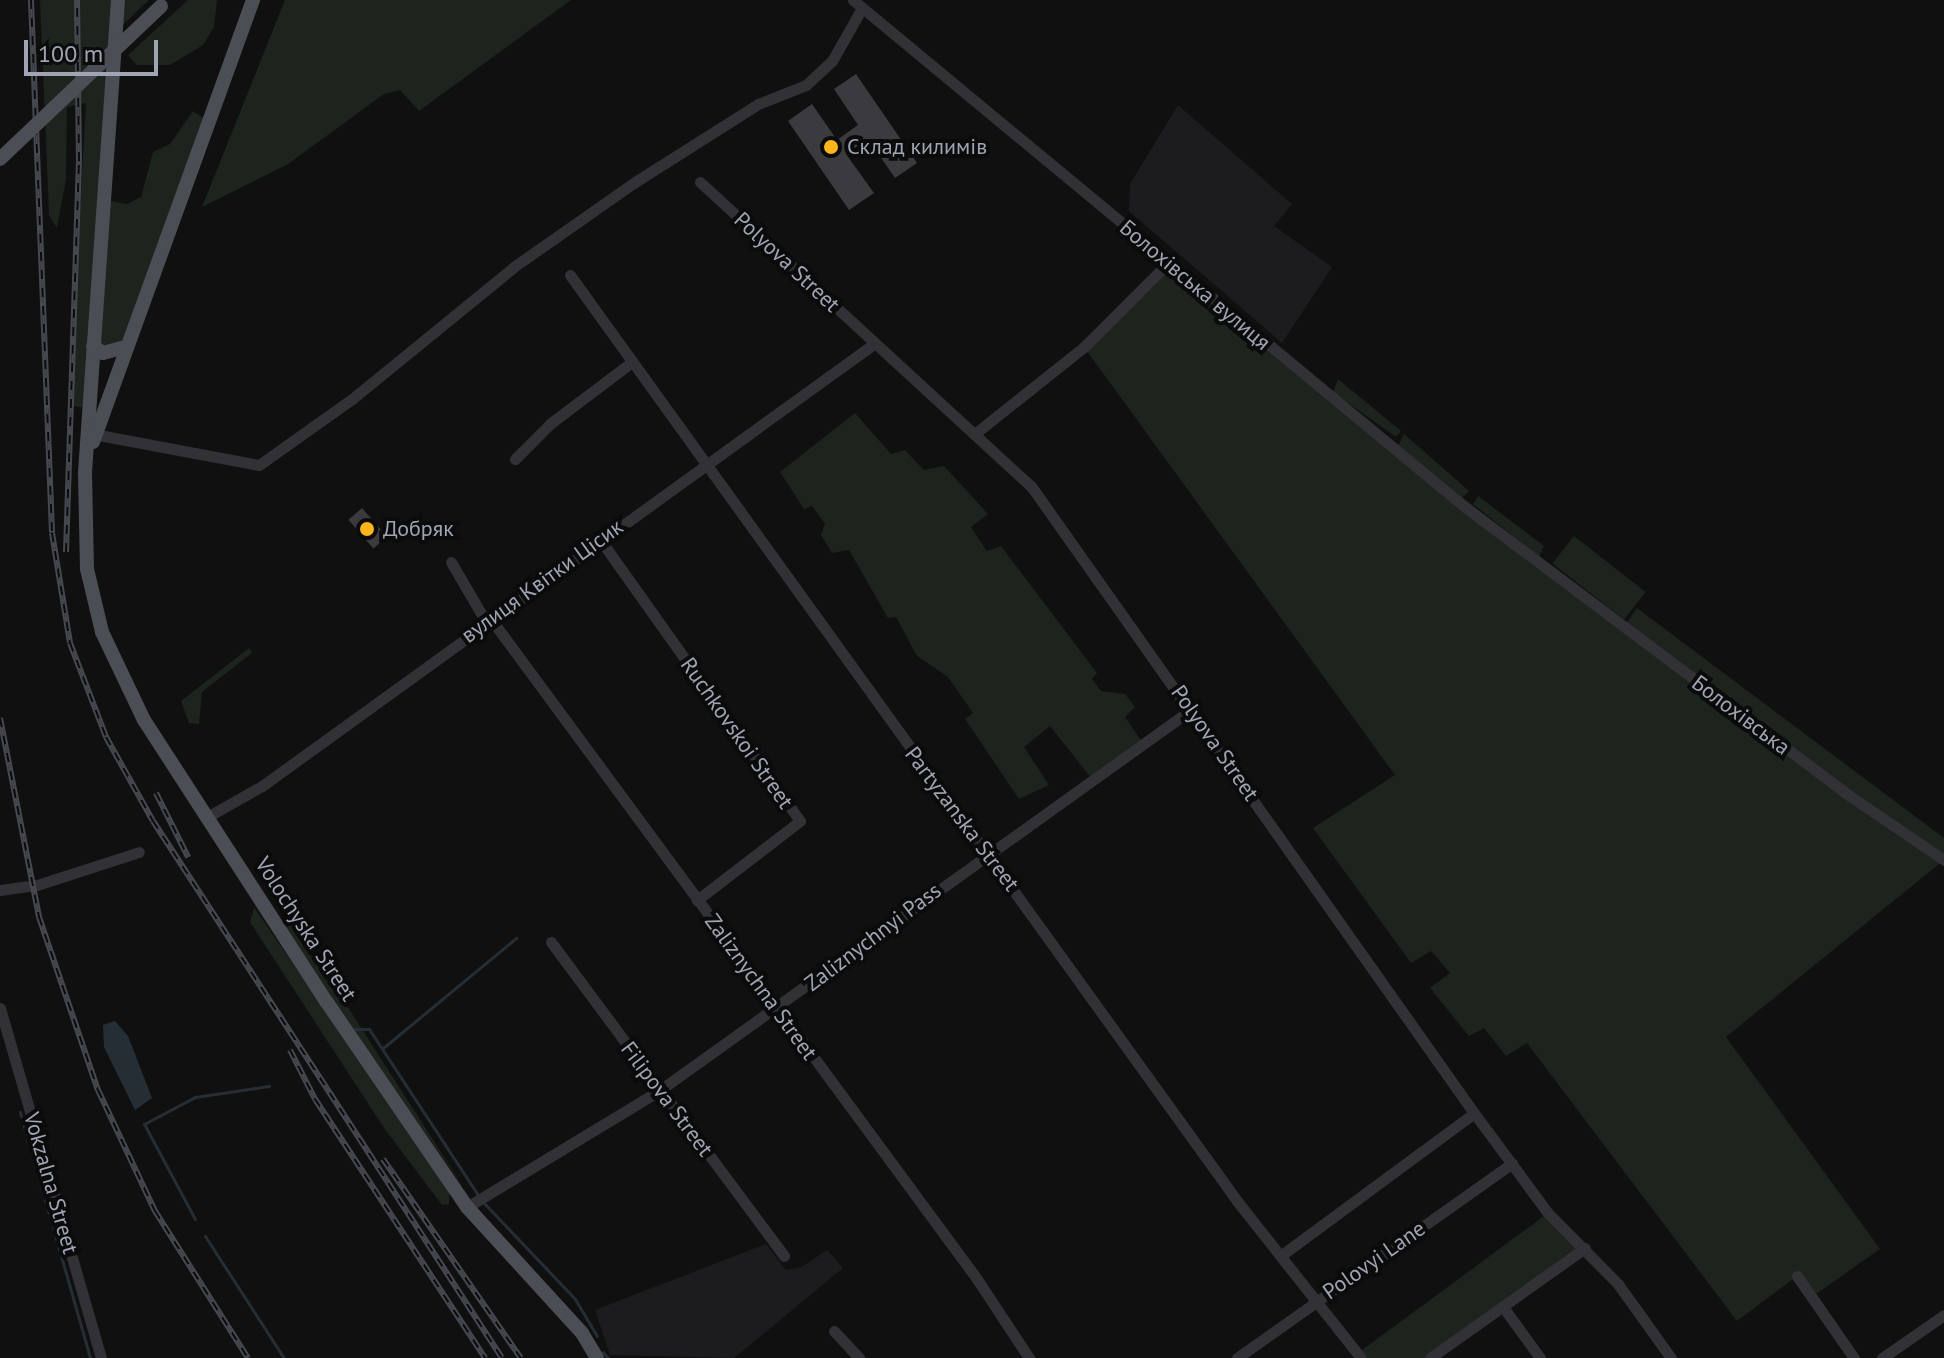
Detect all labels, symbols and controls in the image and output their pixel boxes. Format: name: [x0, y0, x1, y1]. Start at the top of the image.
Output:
scale bar: [28, 24, 162, 74]
text: 100 m: [38, 38, 103, 69]
place label: Склад килимів: [847, 134, 987, 160]
marker: Склад килимів: [822, 138, 840, 156]
street label: Polyova Street: [729, 206, 845, 318]
street label: Болохівська вулиця: [1114, 214, 1276, 356]
street label: вулиця Квітки Цісик: [456, 514, 628, 648]
place label: Добряк: [383, 516, 454, 542]
marker: Добряк: [358, 520, 376, 538]
street label: Ruchkovskoi Street: [675, 652, 799, 814]
street label: Болохівська: [1687, 670, 1795, 760]
street label: Polyova Street: [1166, 680, 1264, 806]
street label: Partyzanska Street: [899, 742, 1025, 896]
street label: Volochyska Street: [250, 852, 362, 1006]
street label: Zaliznychnyi Pass: [800, 877, 946, 997]
street label: Zaliznychna Street: [699, 909, 823, 1065]
street label: Filipova Street: [615, 1037, 719, 1161]
street label: Vokzalna Street: [18, 1109, 84, 1257]
street label: Polovyi Lane: [1318, 1215, 1430, 1305]

